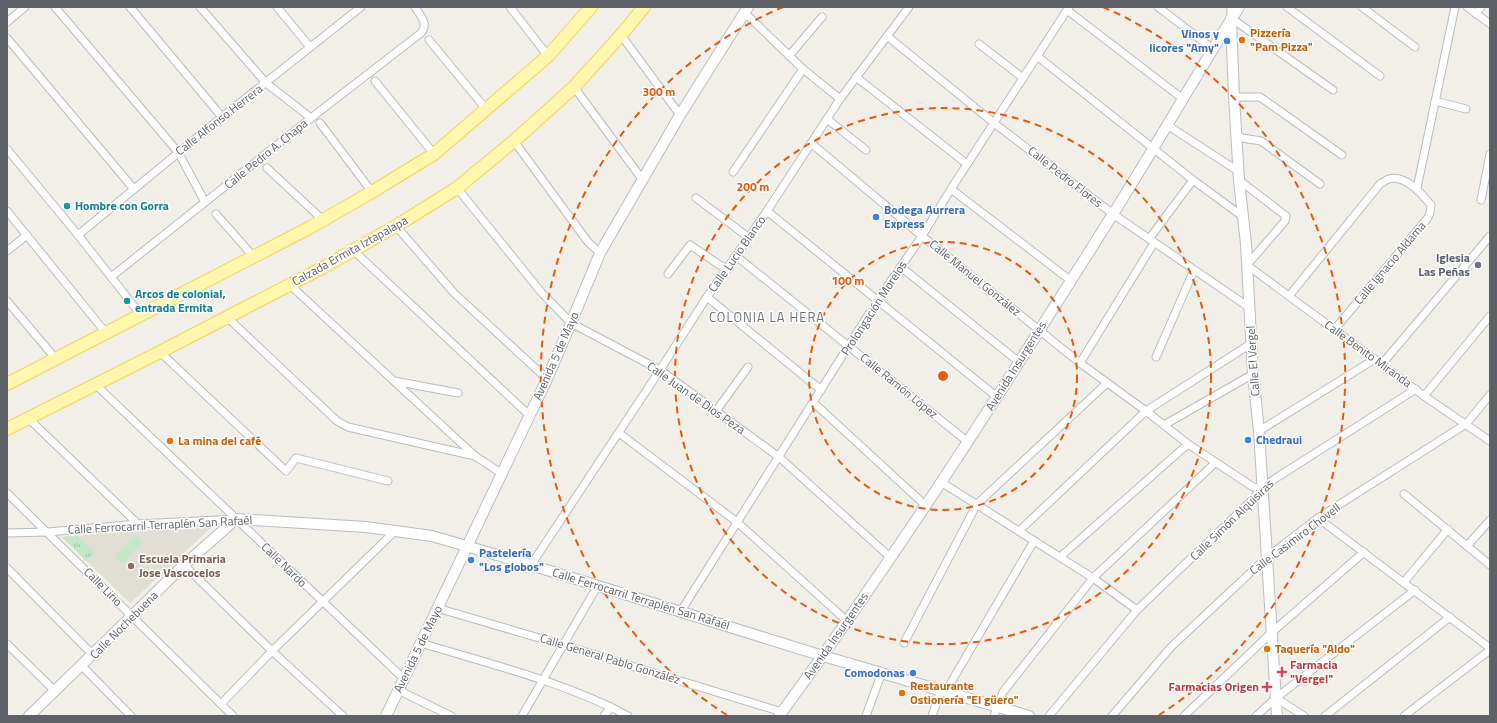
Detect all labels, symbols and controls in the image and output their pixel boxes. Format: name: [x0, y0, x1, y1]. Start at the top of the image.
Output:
place label: Pizzería "Pam Pizza": [1250, 23, 1313, 56]
place label: Vinos y licores "Amy": [1149, 24, 1219, 57]
marker: Pizzería "Pam Pizza": [1237, 35, 1247, 45]
marker: Vinos y licores "Amy": [1222, 36, 1232, 46]
street label: Calle Alfonso Herrera: [171, 79, 266, 160]
text: 300 m: [643, 82, 675, 101]
street label: Calle Pedro A. Chapa: [220, 114, 312, 193]
street label: Calle Pedro Flores: [1024, 141, 1107, 212]
text: 200 m: [737, 177, 769, 196]
place label: Hombre con Gorra: [75, 196, 169, 215]
place label: Bodega Aurrera Express: [884, 200, 965, 233]
marker: Hombre con Gorra: [62, 201, 72, 211]
street label: Calzada Ermita Iztapalapa: [288, 211, 411, 290]
street label: Calle Lucio Blanco: [703, 211, 770, 296]
marker: Bodega Aurrera Express: [871, 212, 881, 222]
street label: Calle Ignacio Aldama: [1349, 217, 1430, 308]
street label: Calle Manuel González: [925, 235, 1025, 321]
place label: Iglesia Las Peñas: [1418, 248, 1470, 281]
street label: Prolongación Morelos: [836, 256, 912, 359]
marker: Iglesia Las Peñas: [1473, 260, 1483, 270]
text: 100 m: [832, 271, 864, 290]
place label: Arcos de colonial, entrada Ermita: [135, 284, 226, 317]
marker: Arcos de colonial, entrada Ermita: [122, 296, 132, 306]
district label: COLONIA LA HERA: [709, 307, 825, 327]
street label: Avenida 5 de Mayo: [528, 308, 584, 403]
street label: Calle Benito Miranda: [1321, 315, 1416, 392]
street label: Avenida Insurgentes: [980, 317, 1051, 414]
street label: Calle El Vergel: [1241, 325, 1264, 397]
street label: Calle Ramón López: [856, 348, 942, 423]
street label: Calle Juan de Dios Peza: [643, 356, 749, 439]
centre of rings: [936, 369, 950, 383]
place label: Chedraui: [1256, 430, 1302, 449]
place label: La mina del café: [178, 431, 261, 450]
marker: Chedraui: [1243, 435, 1253, 445]
marker: La mina del café: [165, 436, 175, 446]
street label: Calle Simón Alquisiras: [1185, 474, 1278, 565]
street label: Calle Casimiro Chovell: [1245, 498, 1344, 579]
street label: Calle Ferrocarril Terraplén San Rafaél: [67, 510, 253, 539]
street label: Calle Nardo: [257, 538, 312, 591]
place label: Pastelería "Los globos": [479, 543, 544, 576]
place label: Escuela Primaria Jose Vascocelos: [139, 549, 226, 582]
marker: Pastelería "Los globos": [466, 555, 476, 565]
marker: Escuela Primaria Jose Vascocelos: [126, 561, 136, 571]
street label: Calle Ferrocarril Terraplén San Rafaél: [550, 562, 732, 635]
street label: Calle Lirio: [80, 563, 127, 610]
street label: Calle Nochebuena: [85, 586, 162, 663]
street label: Avenida Insurgentes: [798, 588, 873, 683]
street label: Avenida 5 de Mayo: [388, 602, 447, 696]
street label: Calle General Pablo González: [538, 628, 682, 689]
place label: Taquería "Aldo": [1275, 639, 1355, 658]
marker: Taquería "Aldo": [1262, 644, 1272, 654]
place label: Farmacia "Vergel": [1290, 655, 1338, 688]
place label: Comodonas: [844, 663, 905, 682]
marker: Farmacia "Vergel": [1277, 667, 1287, 677]
marker: Comodonas: [908, 668, 918, 678]
place label: Restaurante Ostionería "El güero": [910, 676, 1019, 709]
place label: Farmacias Origen: [1169, 677, 1259, 696]
marker: Farmacias Origen: [1262, 682, 1272, 692]
marker: Restaurante Ostionería "El güero": [897, 688, 907, 698]

